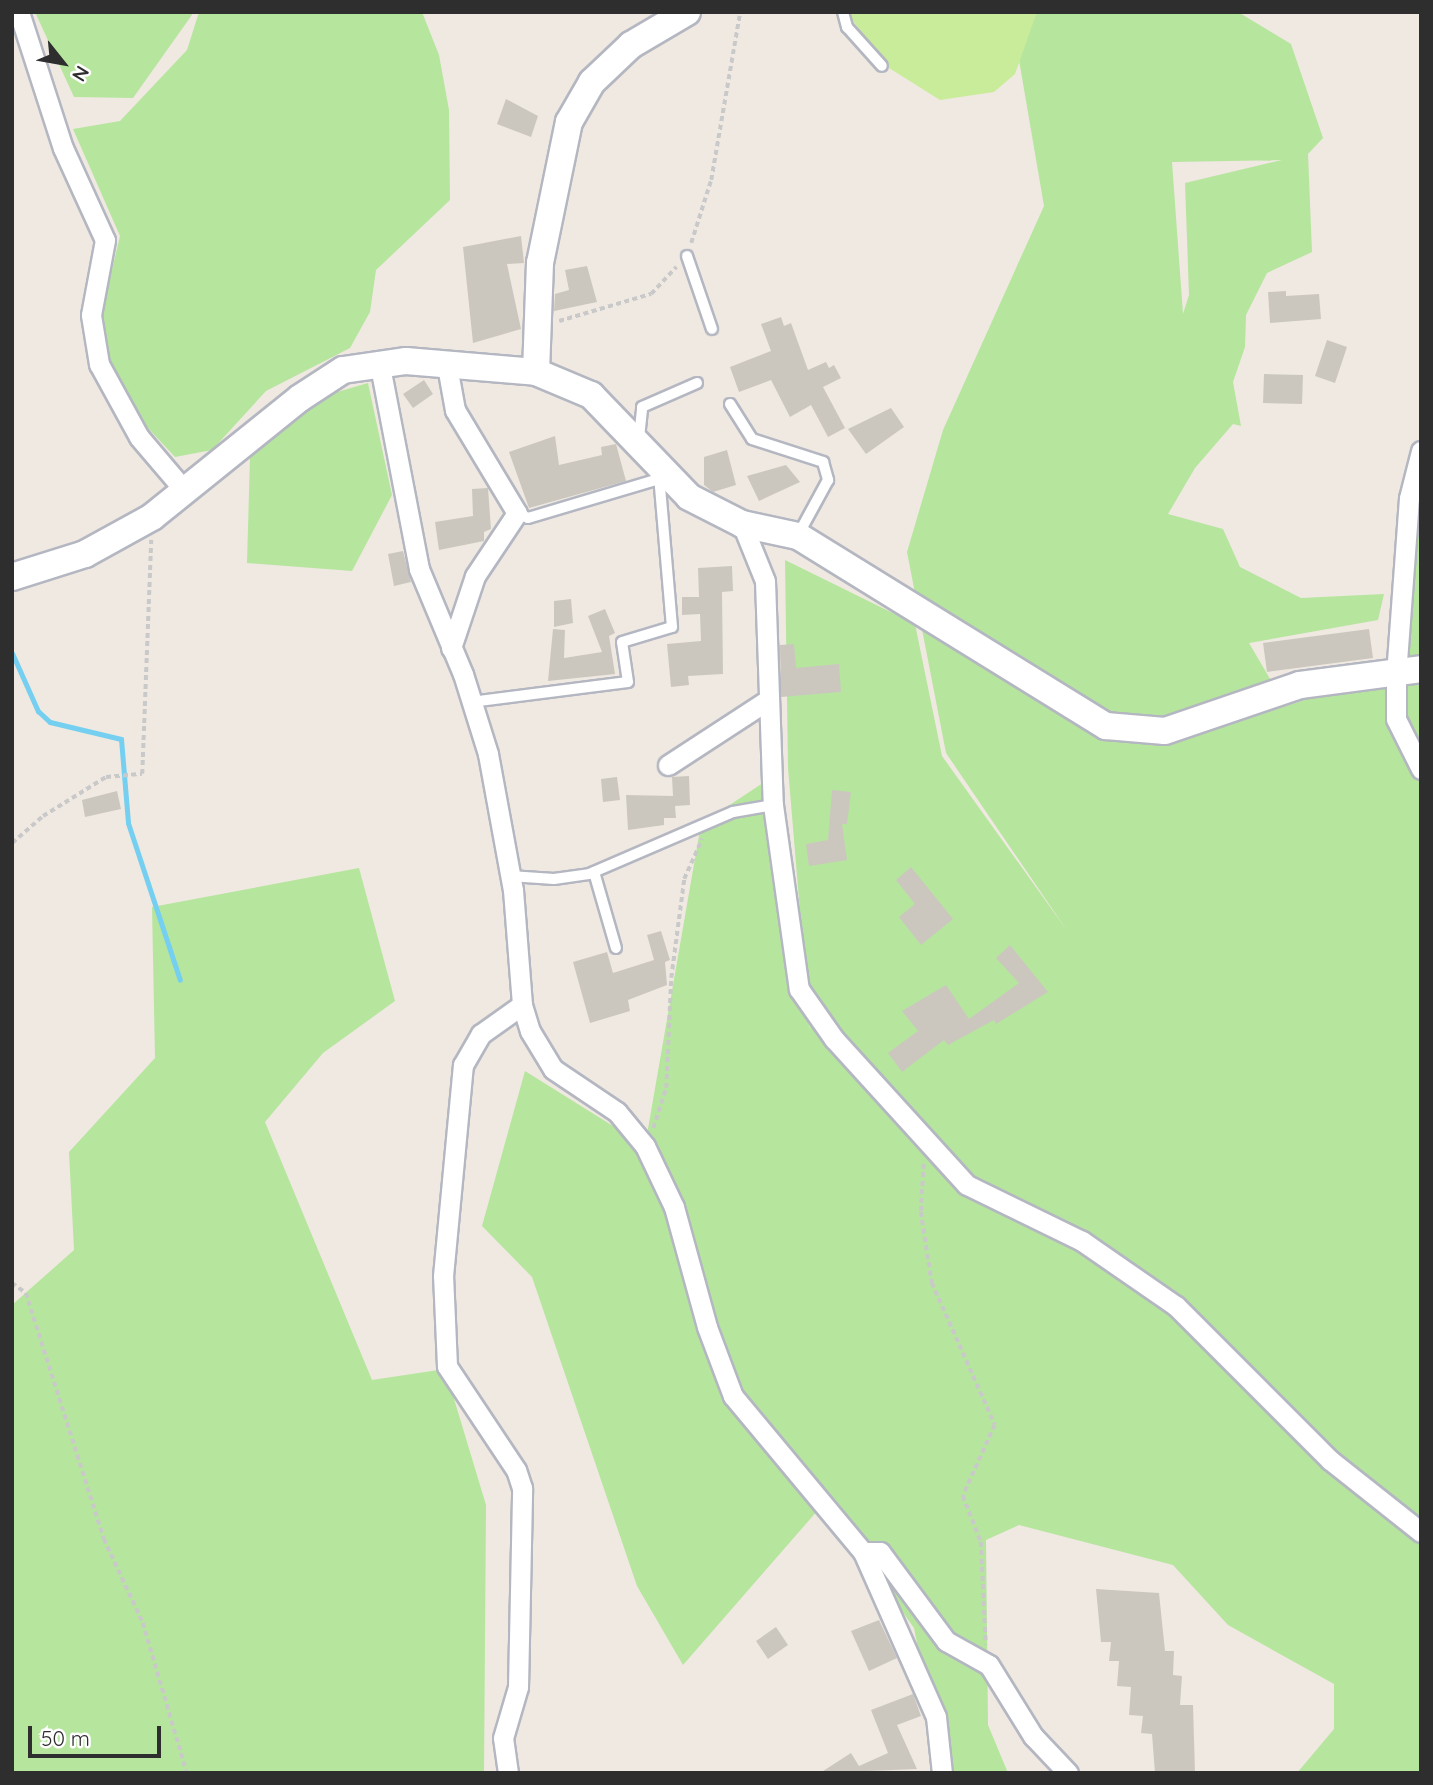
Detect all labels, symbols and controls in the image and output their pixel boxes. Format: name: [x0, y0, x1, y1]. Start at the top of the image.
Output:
north arrow: [28, 28, 98, 98]
text: N: [67, 62, 95, 86]
scale bar: [32, 1712, 164, 1756]
text: 50 m: [41, 1725, 90, 1751]

